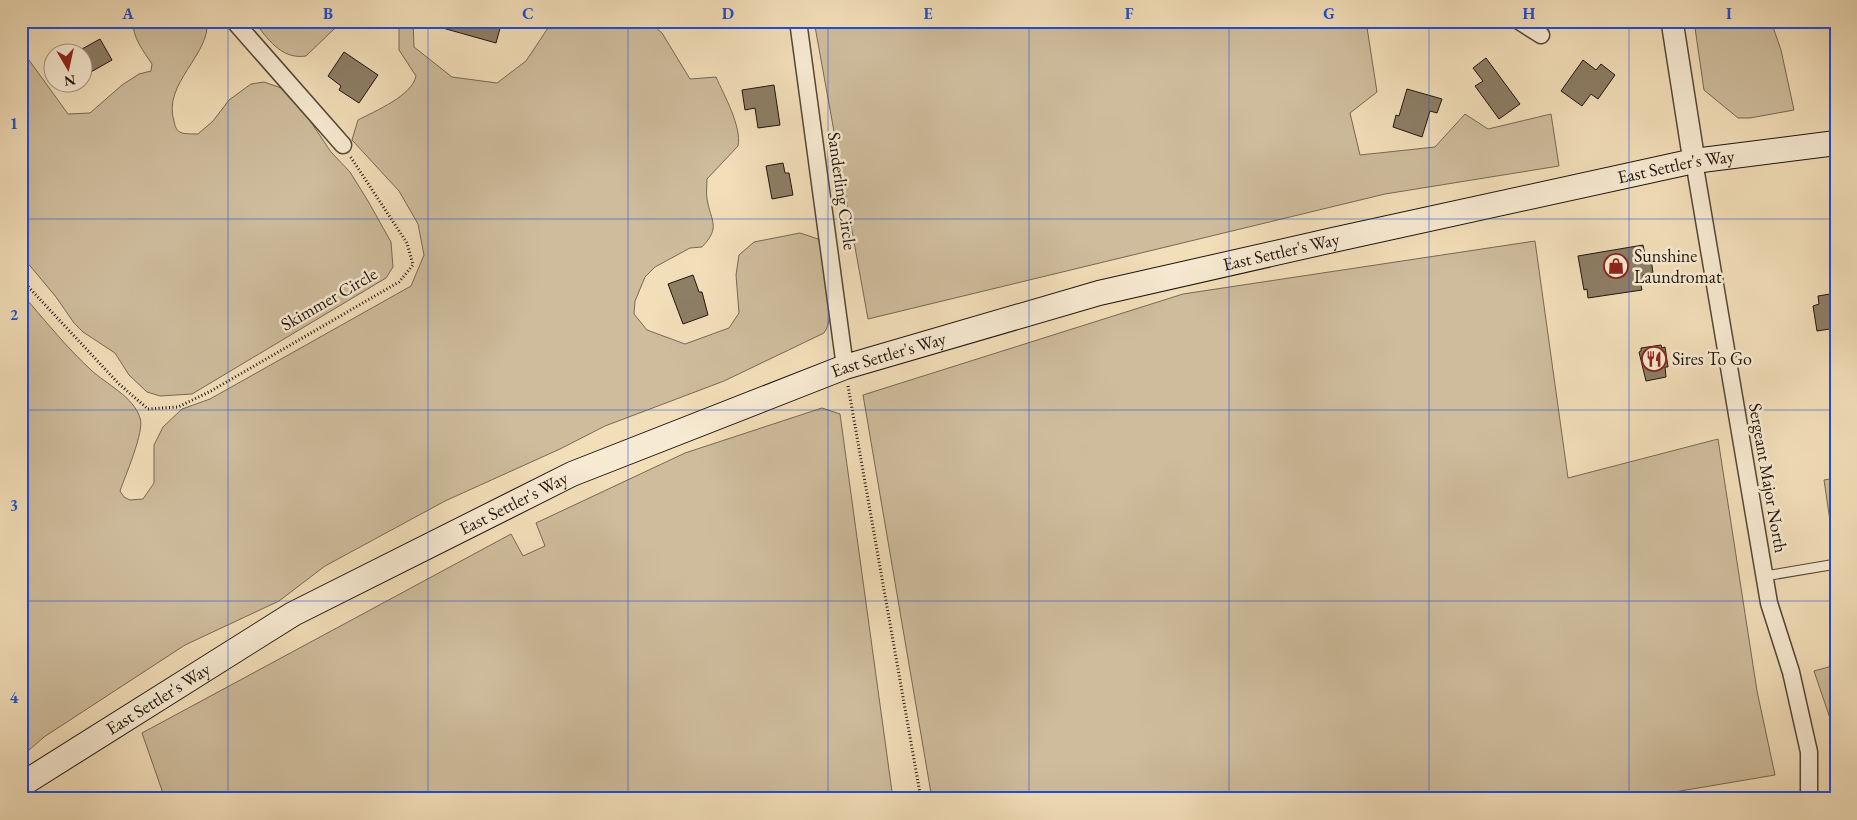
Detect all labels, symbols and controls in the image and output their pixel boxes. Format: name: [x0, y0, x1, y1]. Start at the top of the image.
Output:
text: A: [121, 3, 134, 24]
text: B: [323, 3, 333, 24]
text: C: [522, 3, 534, 24]
text: D: [722, 3, 734, 24]
text: E: [923, 3, 933, 24]
text: F: [1125, 3, 1134, 24]
text: G: [1323, 3, 1335, 24]
text: H: [1523, 3, 1536, 24]
text: I: [1726, 3, 1732, 24]
north arrow: [42, 42, 92, 92]
text: N: [62, 71, 77, 91]
text: 1: [10, 113, 18, 134]
street label: Sanderling Circle: [823, 131, 862, 251]
street label: East Settler's Way: [1615, 144, 1736, 188]
street label: East Settler's Way: [1221, 227, 1342, 276]
place label: Sunshine Laundromat: [1634, 244, 1722, 288]
shop icon: Sunshine Laundromat: [1603, 253, 1629, 279]
street label: Skimmer Circle: [276, 262, 381, 335]
text: 2: [10, 304, 19, 325]
street label: East Settler's Way: [828, 326, 949, 382]
restaurant icon: Sires To Go: [1641, 346, 1667, 372]
place label: Sires To Go: [1672, 347, 1752, 370]
street label: Sergeant Major North: [1744, 401, 1793, 555]
street label: East Settler's Way: [455, 466, 572, 540]
text: 3: [10, 495, 18, 516]
street label: East Settler's Way: [102, 657, 214, 740]
text: 4: [10, 687, 19, 708]

